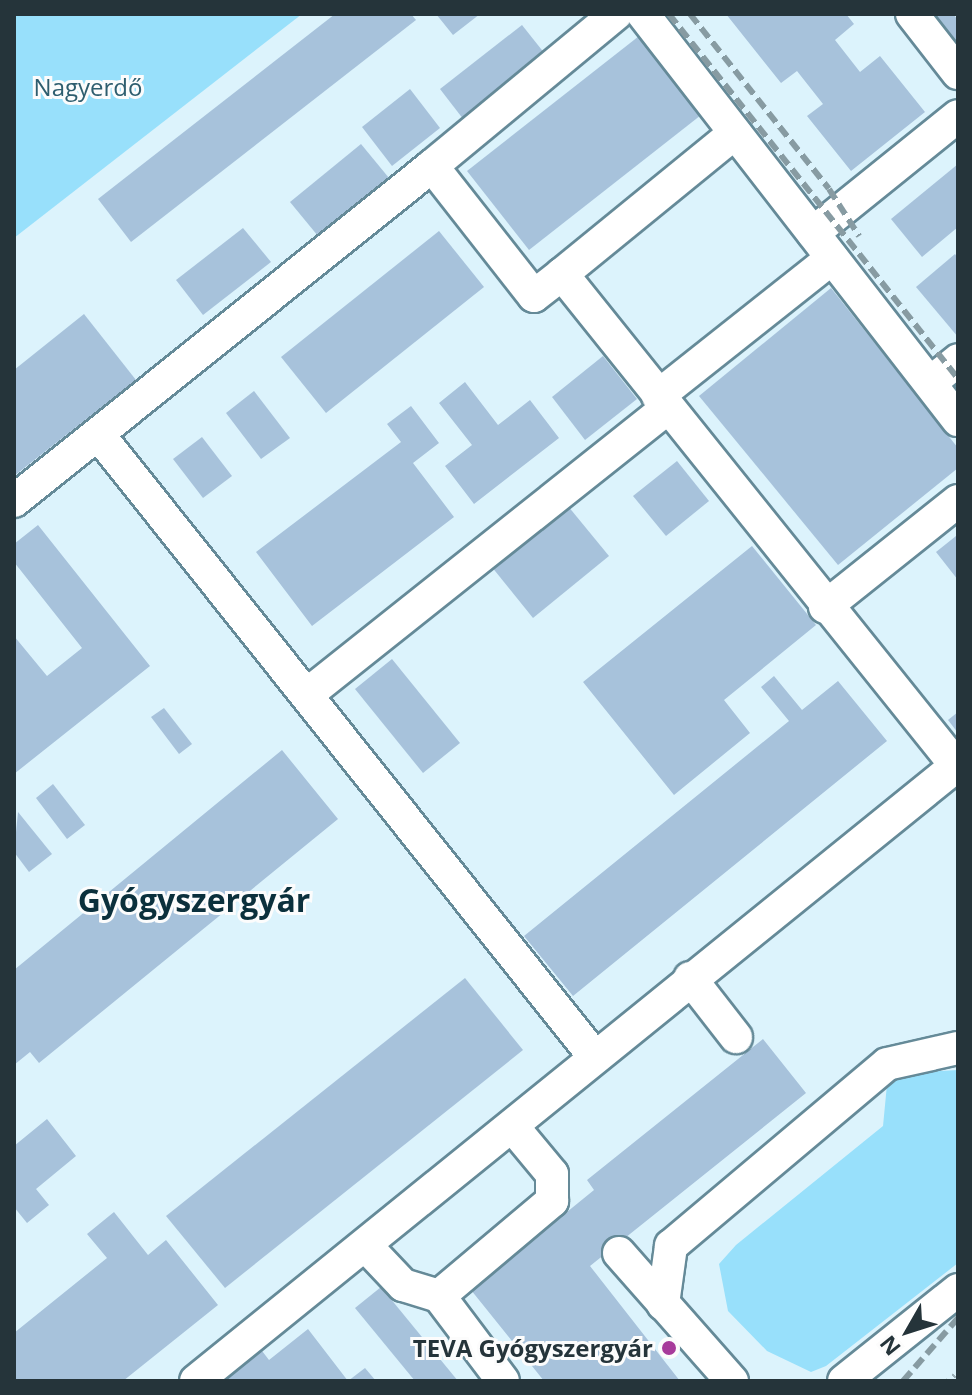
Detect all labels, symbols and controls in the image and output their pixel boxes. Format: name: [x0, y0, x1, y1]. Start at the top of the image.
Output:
park label: Nagyerdő: [34, 73, 142, 101]
district label: Gyógyszergyár: [78, 881, 310, 919]
north arrow: [868, 1291, 948, 1371]
text: N: [872, 1330, 907, 1363]
place label: TEVA Gyógyszergyár: [413, 1334, 653, 1362]
marker: TEVA Gyógyszergyár: [660, 1339, 678, 1357]

